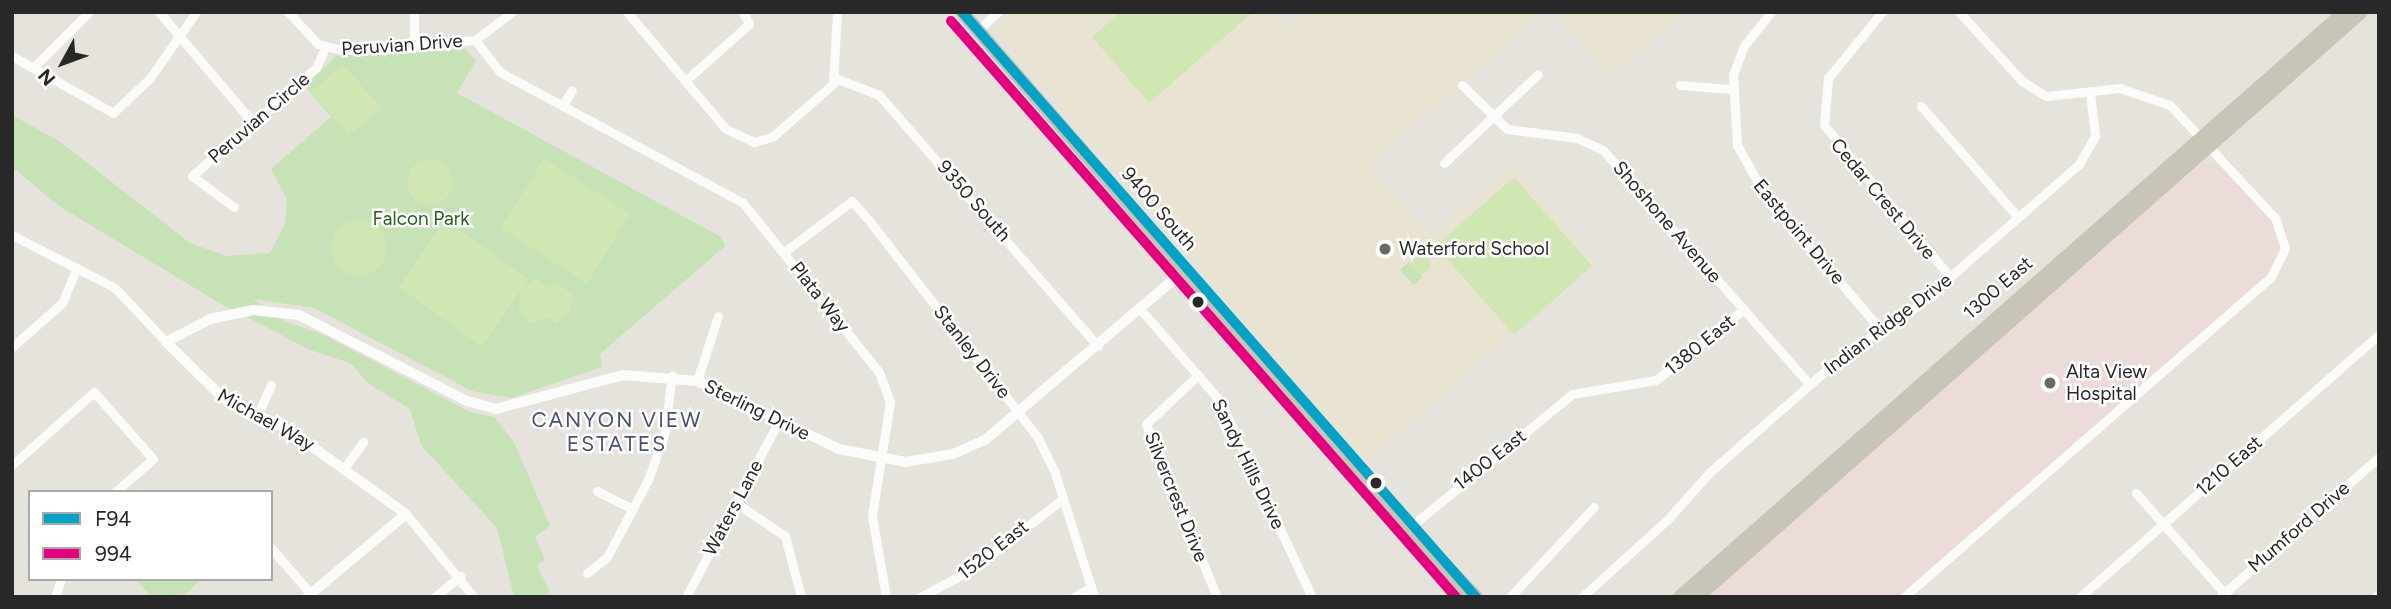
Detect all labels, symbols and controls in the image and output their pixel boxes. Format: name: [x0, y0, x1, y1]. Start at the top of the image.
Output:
north arrow: [28, 28, 98, 98]
street label: Peruvian Drive: [341, 29, 463, 61]
text: N: [33, 64, 60, 90]
street label: Peruvian Circle: [204, 68, 314, 168]
street label: Cedar Crest Drive: [1826, 134, 1940, 264]
street label: 9350 South: [933, 156, 1015, 246]
street label: Shoshone Avenue: [1608, 157, 1726, 287]
street label: 9400 South: [1117, 163, 1201, 255]
street label: Eastpoint Drive: [1748, 175, 1850, 289]
park label: Falcon Park: [373, 208, 469, 230]
place label: Waterford School: [1399, 238, 1549, 260]
marker: Waterford School: [1377, 241, 1393, 257]
street label: 1300 East: [1959, 252, 2037, 324]
street label: Plata Way: [785, 257, 855, 337]
street label: Indian Ridge Drive: [1820, 269, 1956, 379]
unlabelled marker: [1191, 295, 1205, 309]
street label: Stanley Drive: [929, 301, 1015, 403]
street label: 1380 East: [1660, 310, 1740, 380]
place label: Alta View Hospital: [2066, 361, 2147, 405]
marker: Alta View Hospital: [2040, 373, 2060, 393]
street label: Sterling Drive: [701, 375, 813, 445]
street label: Michael Way: [214, 384, 318, 456]
street label: Sandy Hills Drive: [1207, 395, 1289, 533]
district label: CANYON VIEW ESTATES: [533, 407, 701, 457]
street label: 1400 East: [1449, 425, 1531, 495]
street label: Silvercrest Drive: [1139, 429, 1213, 565]
street label: 1210 East: [2191, 431, 2267, 501]
street label: Waters Lane: [698, 456, 768, 560]
unlabelled marker: [1369, 476, 1383, 490]
street label: Mumford Drive: [2244, 477, 2354, 577]
legend: [28, 490, 273, 581]
text: F94: [95, 506, 131, 531]
street label: 1520 East: [953, 515, 1033, 585]
text: 994: [95, 541, 132, 566]

